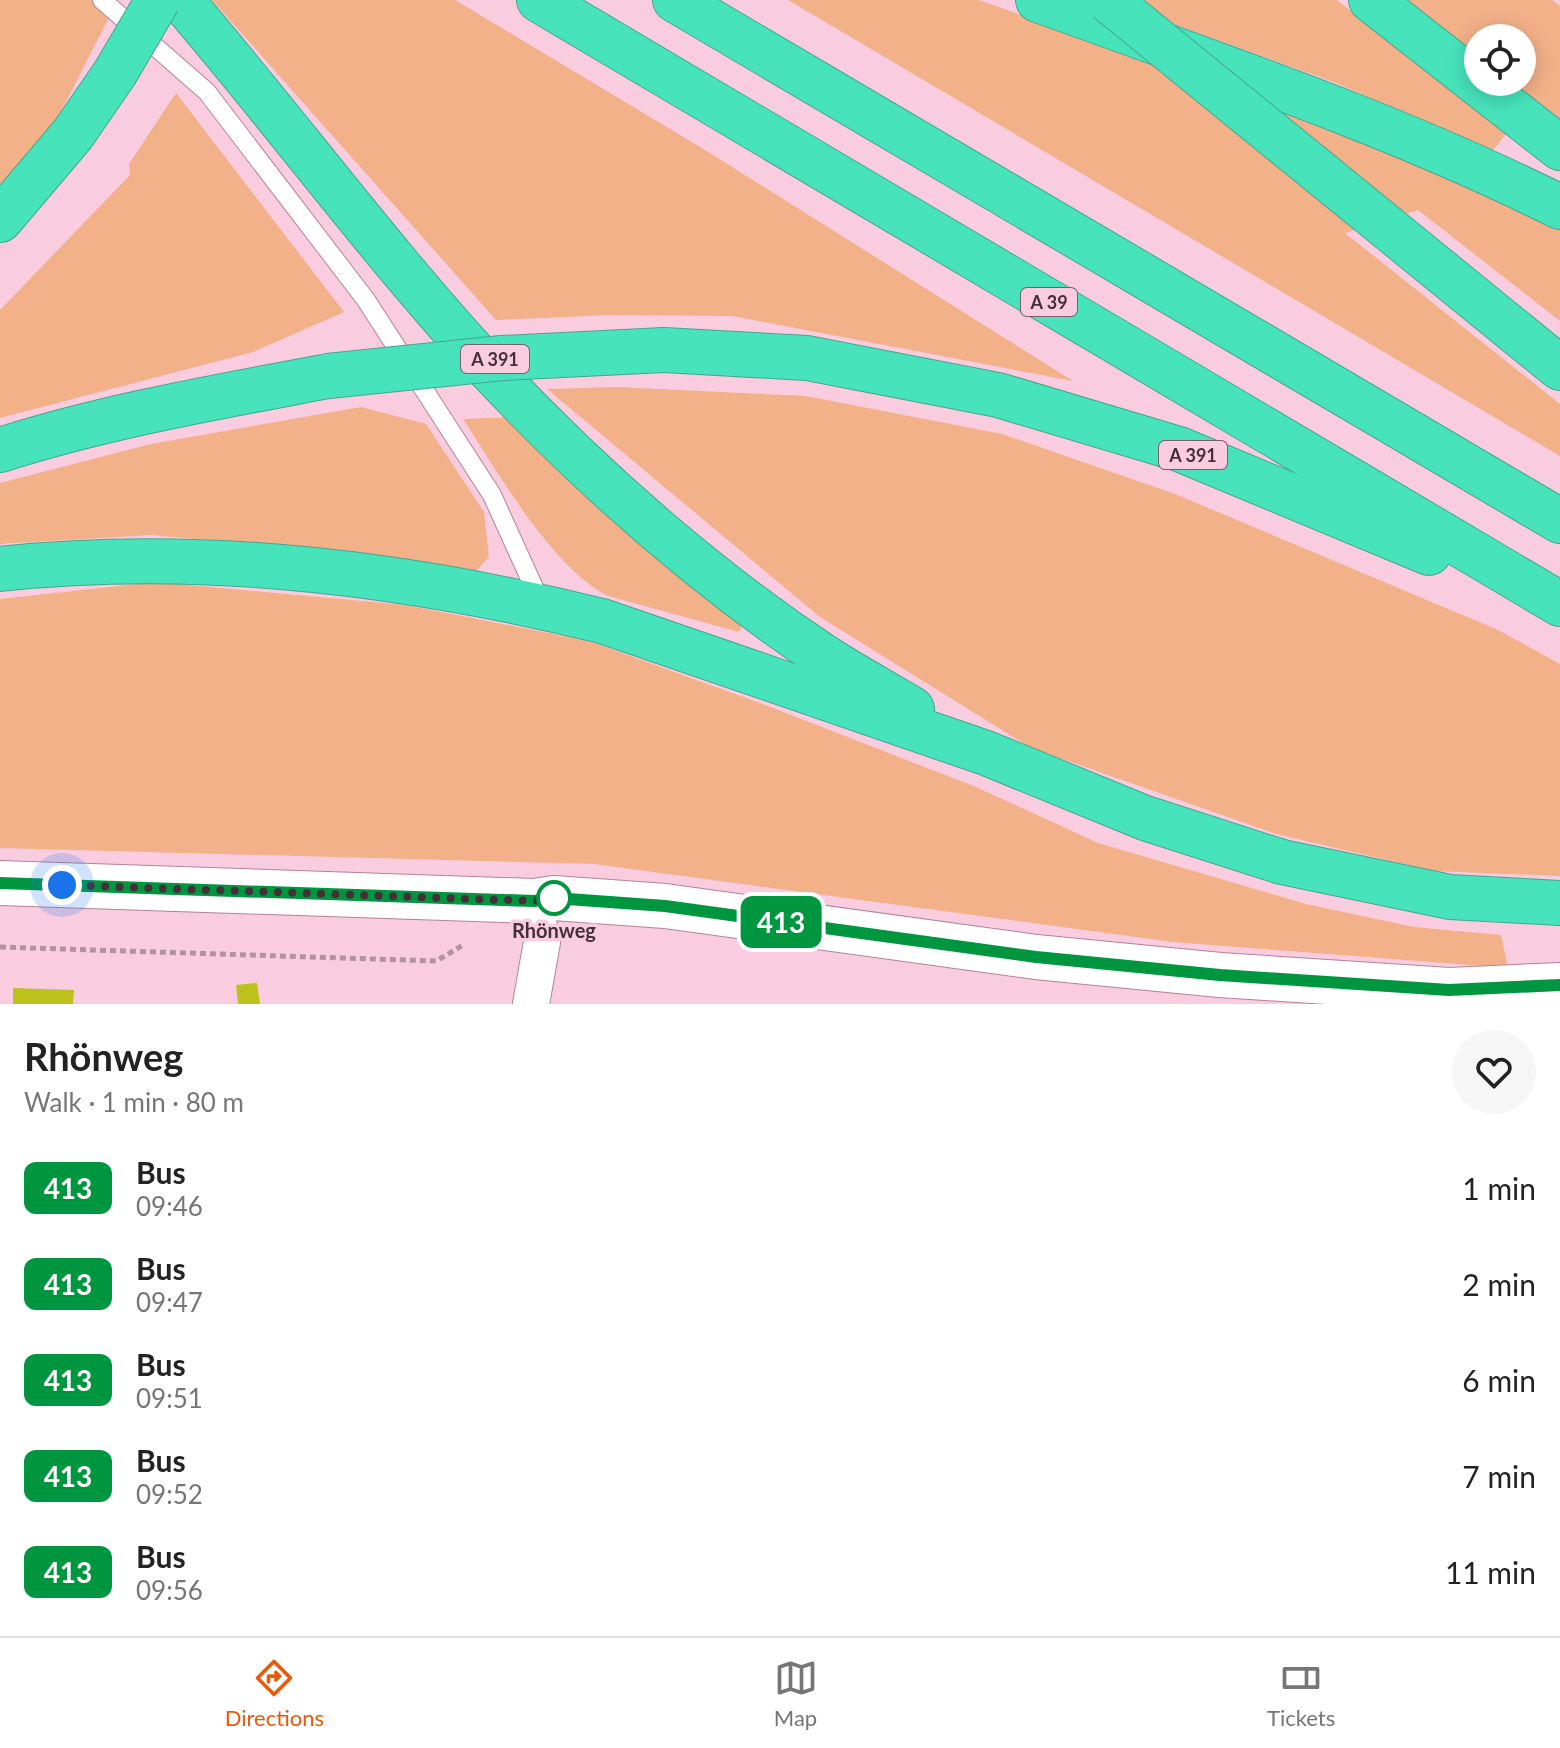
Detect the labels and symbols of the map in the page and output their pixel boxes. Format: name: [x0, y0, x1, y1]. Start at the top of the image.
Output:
road number: A 39: [1021, 288, 1077, 316]
road number: A 391: [461, 345, 529, 373]
road number: A 391: [1159, 441, 1227, 469]
your location: [42, 865, 82, 905]
marker: Rhönweg: [537, 881, 571, 915]
line badge: 413: [735, 896, 827, 948]
place label: Rhönweg: [512, 918, 596, 942]

